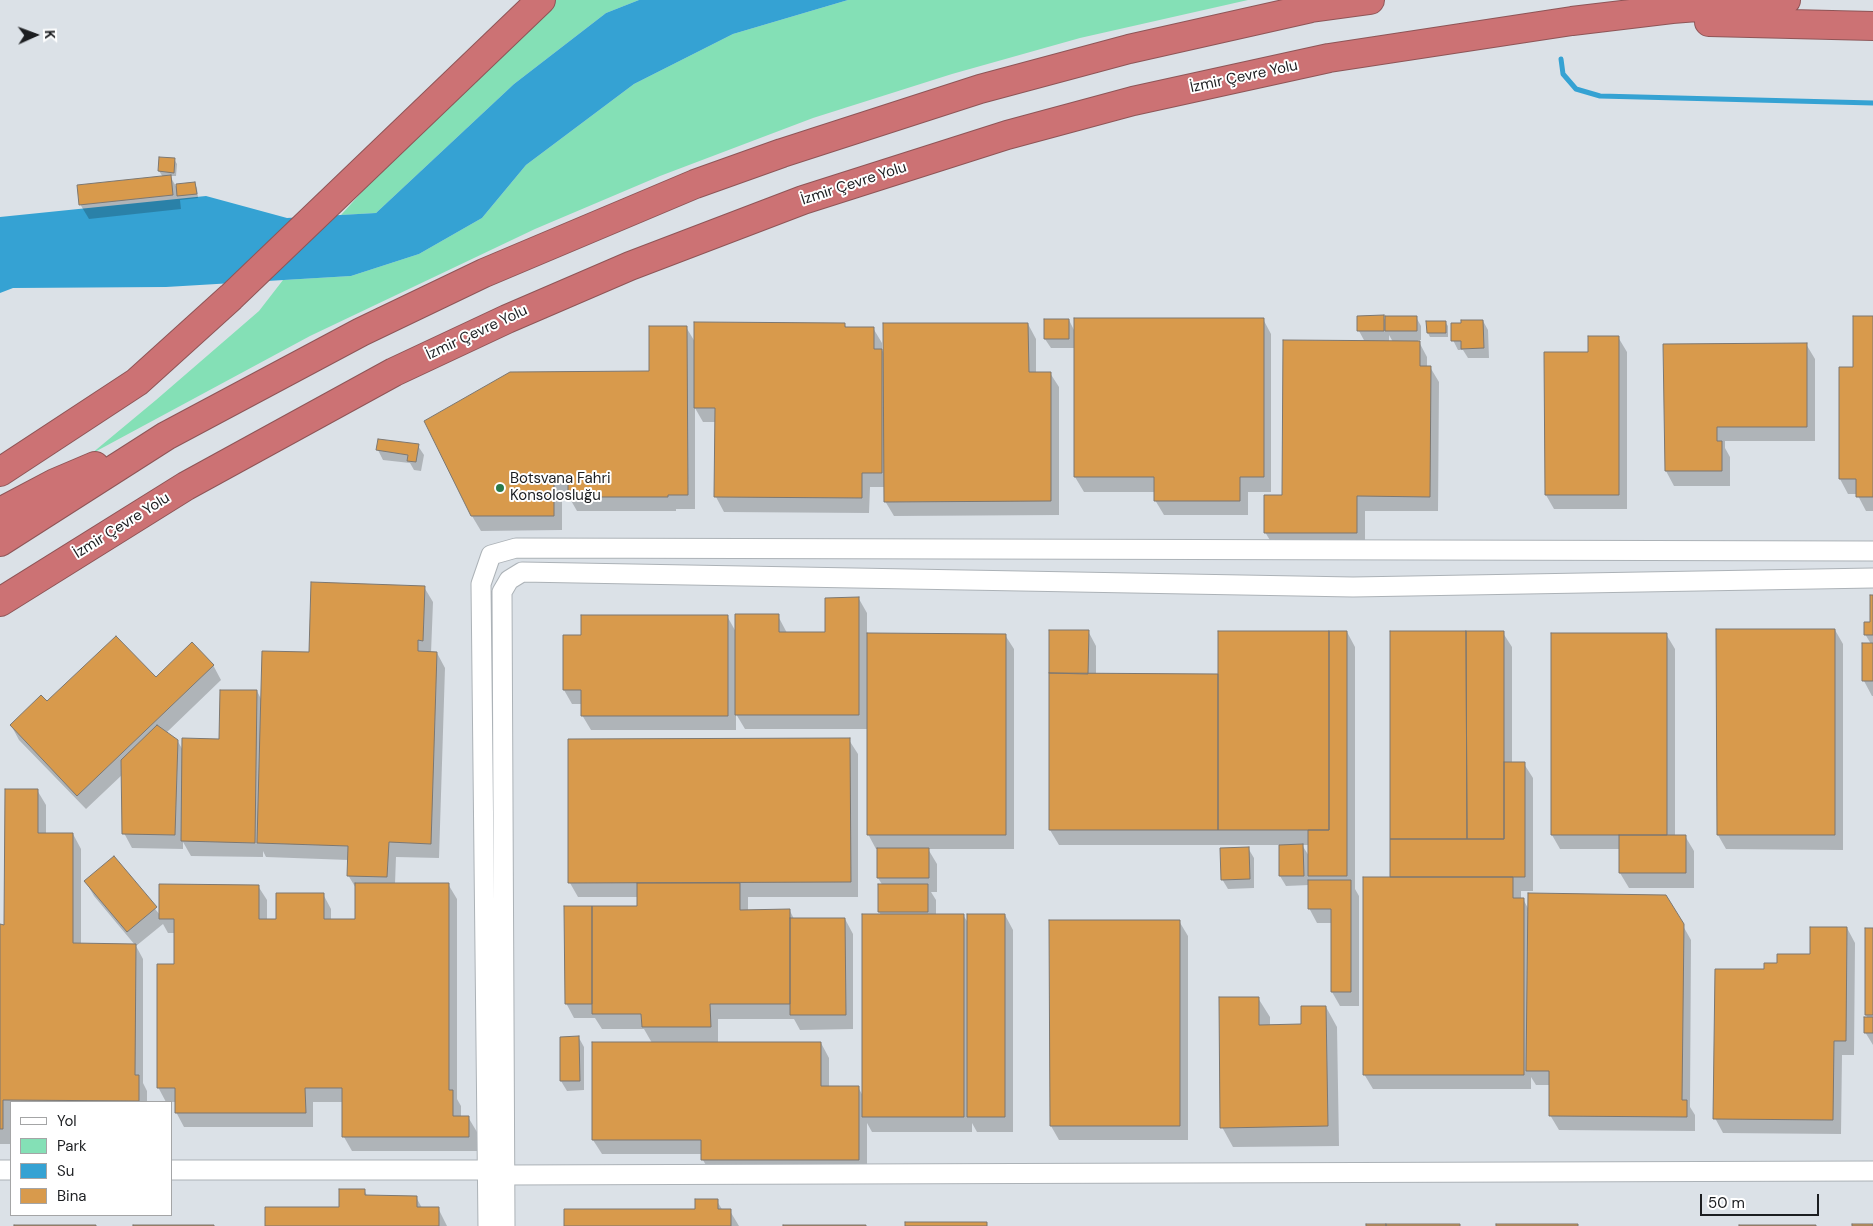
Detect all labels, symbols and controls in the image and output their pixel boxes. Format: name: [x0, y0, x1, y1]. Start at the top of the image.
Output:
north arrow: [10, 10, 60, 60]
text: K: [41, 30, 59, 39]
street label: İzmir Çevre Yolu: [1188, 57, 1300, 97]
street label: İzmir Çevre Yolu: [799, 158, 909, 210]
street label: İzmir Çevre Yolu: [423, 302, 531, 364]
place label: Botsvana Fahri Konsolosluğu: [510, 470, 611, 505]
marker: Botsvana Fahri Konsolosluğu: [494, 482, 506, 494]
street label: İzmir Çevre Yolu: [71, 489, 173, 563]
legend: [10, 1101, 172, 1216]
text: Yol: [57, 1111, 77, 1131]
text: Park: [57, 1136, 87, 1156]
text: Su: [57, 1161, 74, 1181]
scale bar: [1703, 1184, 1822, 1216]
text: Bina: [57, 1186, 86, 1206]
text: 50 m: [1708, 1193, 1745, 1213]

